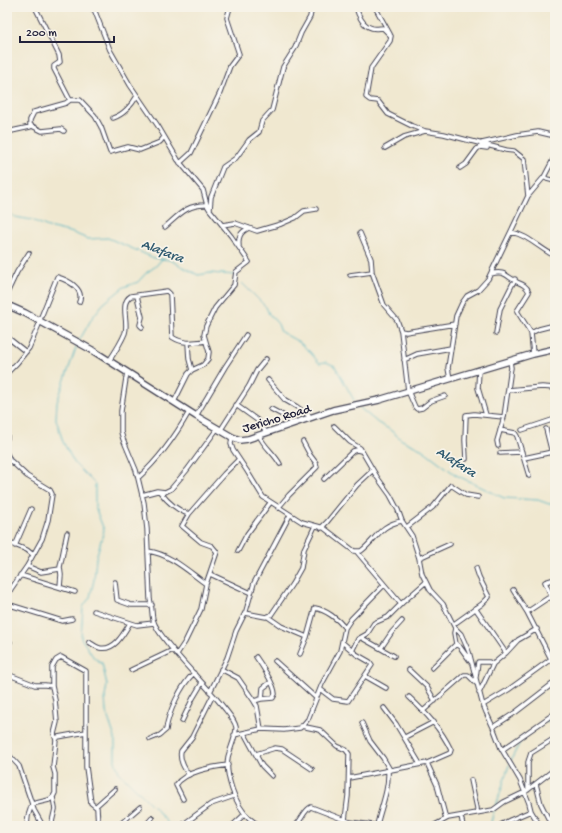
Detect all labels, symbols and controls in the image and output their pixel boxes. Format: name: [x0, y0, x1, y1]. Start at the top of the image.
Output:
scale bar: [20, 18, 114, 44]
text: 200 m: [26, 27, 57, 41]
water label: Alafara: [139, 237, 187, 269]
street label: Jericho Road: [241, 401, 314, 437]
water label: Alafara: [433, 444, 480, 483]

